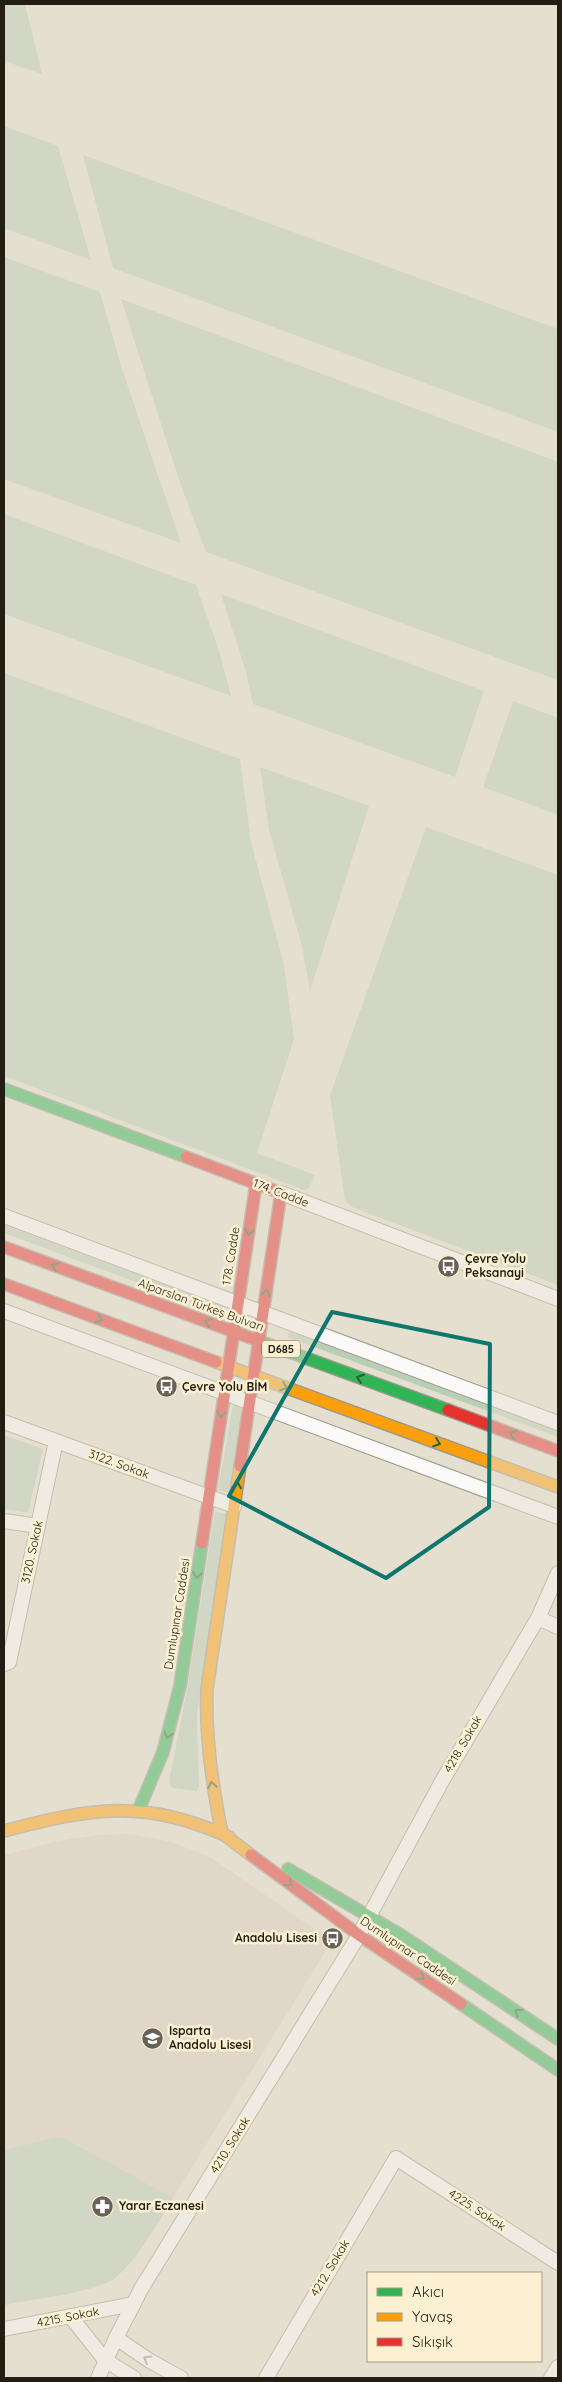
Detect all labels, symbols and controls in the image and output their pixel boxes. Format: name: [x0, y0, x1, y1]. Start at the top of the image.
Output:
street label: 174. Cadde: [251, 1175, 311, 1210]
street label: 178. Cadde: [218, 1225, 243, 1286]
one-way arrow: [244, 1228, 254, 1236]
place label: Çevre Yolu Peksanayi: [465, 1251, 526, 1280]
bus stop icon: Çevre Yolu Peksanayi: [437, 1254, 461, 1278]
one-way arrow: [51, 1262, 60, 1272]
street label: Alparslan Türkeş Bulvarı: [136, 1275, 266, 1334]
one-way arrow: [260, 1288, 270, 1297]
one-way arrow: [94, 1313, 103, 1323]
one-way arrow: [204, 1318, 212, 1328]
road number: D685: [262, 1340, 300, 1358]
one-way arrow: [356, 1374, 365, 1384]
bus stop icon: Çevre Yolu BİM: [154, 1375, 178, 1399]
place label: Çevre Yolu BİM: [182, 1379, 267, 1394]
one-way arrow: [279, 1381, 288, 1391]
one-way arrow: [216, 1411, 227, 1419]
one-way arrow: [509, 1430, 517, 1440]
one-way arrow: [432, 1437, 441, 1447]
street label: 3122. Sokak: [87, 1446, 152, 1481]
one-way arrow: [231, 1481, 242, 1489]
street label: 3120. Sokak: [18, 1519, 46, 1585]
street label: Dumlupınar Caddesi: [160, 1557, 193, 1671]
one-way arrow: [192, 1571, 203, 1579]
street label: 4218. Sokak: [440, 1713, 485, 1775]
one-way arrow: [163, 1730, 173, 1738]
one-way arrow: [208, 1780, 218, 1789]
one-way arrow: [283, 1877, 293, 1886]
street label: Dumlupınar Caddesi: [357, 1913, 459, 1988]
bus stop icon: Anadolu Lisesi: [321, 1926, 345, 1950]
place label: Anadolu Lisesi: [235, 1930, 317, 1945]
one-way arrow: [415, 1971, 425, 1980]
one-way arrow: [514, 2009, 523, 2018]
place label: Isparta Anadolu Lisesi: [169, 2023, 251, 2052]
school or university icon: Isparta Anadolu Lisesi: [141, 2026, 165, 2050]
street label: 4210. Sokak: [206, 2114, 253, 2176]
street label: 4225. Sokak: [446, 2185, 509, 2234]
pharmacy icon: Yarar Eczanesi: [91, 2194, 115, 2218]
place label: Yarar Eczanesi: [119, 2198, 204, 2213]
street label: 4212. Sokak: [307, 2237, 352, 2299]
legend: [367, 2272, 542, 2362]
text: Akıcı: [412, 2282, 444, 2301]
street label: 4215. Sokak: [35, 2303, 100, 2330]
text: Yavaş: [412, 2307, 453, 2326]
text: Sıkışık: [412, 2332, 453, 2351]
one-way arrow: [144, 2356, 153, 2366]

